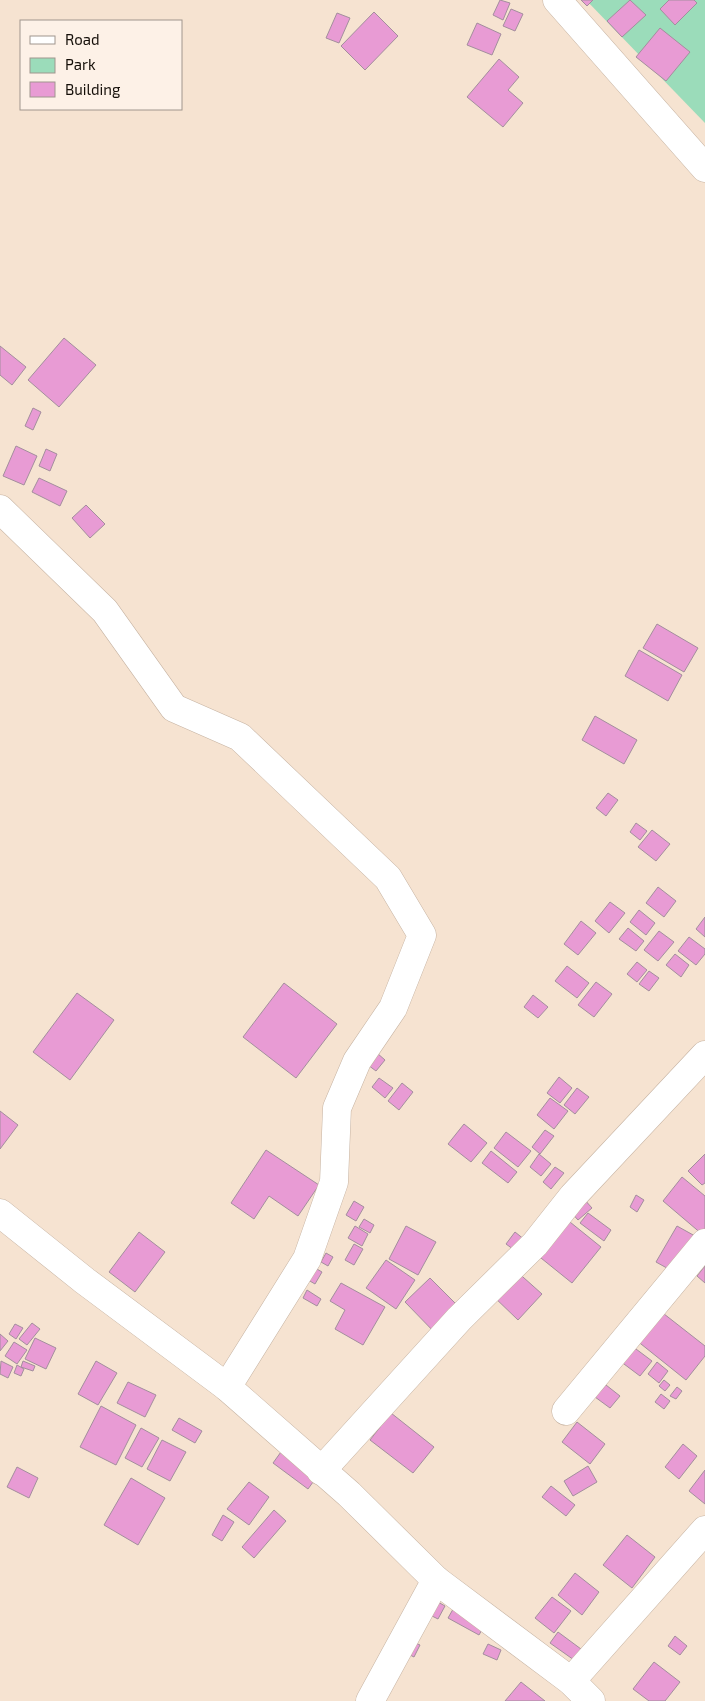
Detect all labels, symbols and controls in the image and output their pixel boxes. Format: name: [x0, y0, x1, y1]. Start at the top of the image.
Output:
legend: [20, 20, 182, 110]
text: Road: [65, 30, 100, 48]
text: Park: [65, 55, 96, 73]
text: Building: [65, 80, 121, 98]

